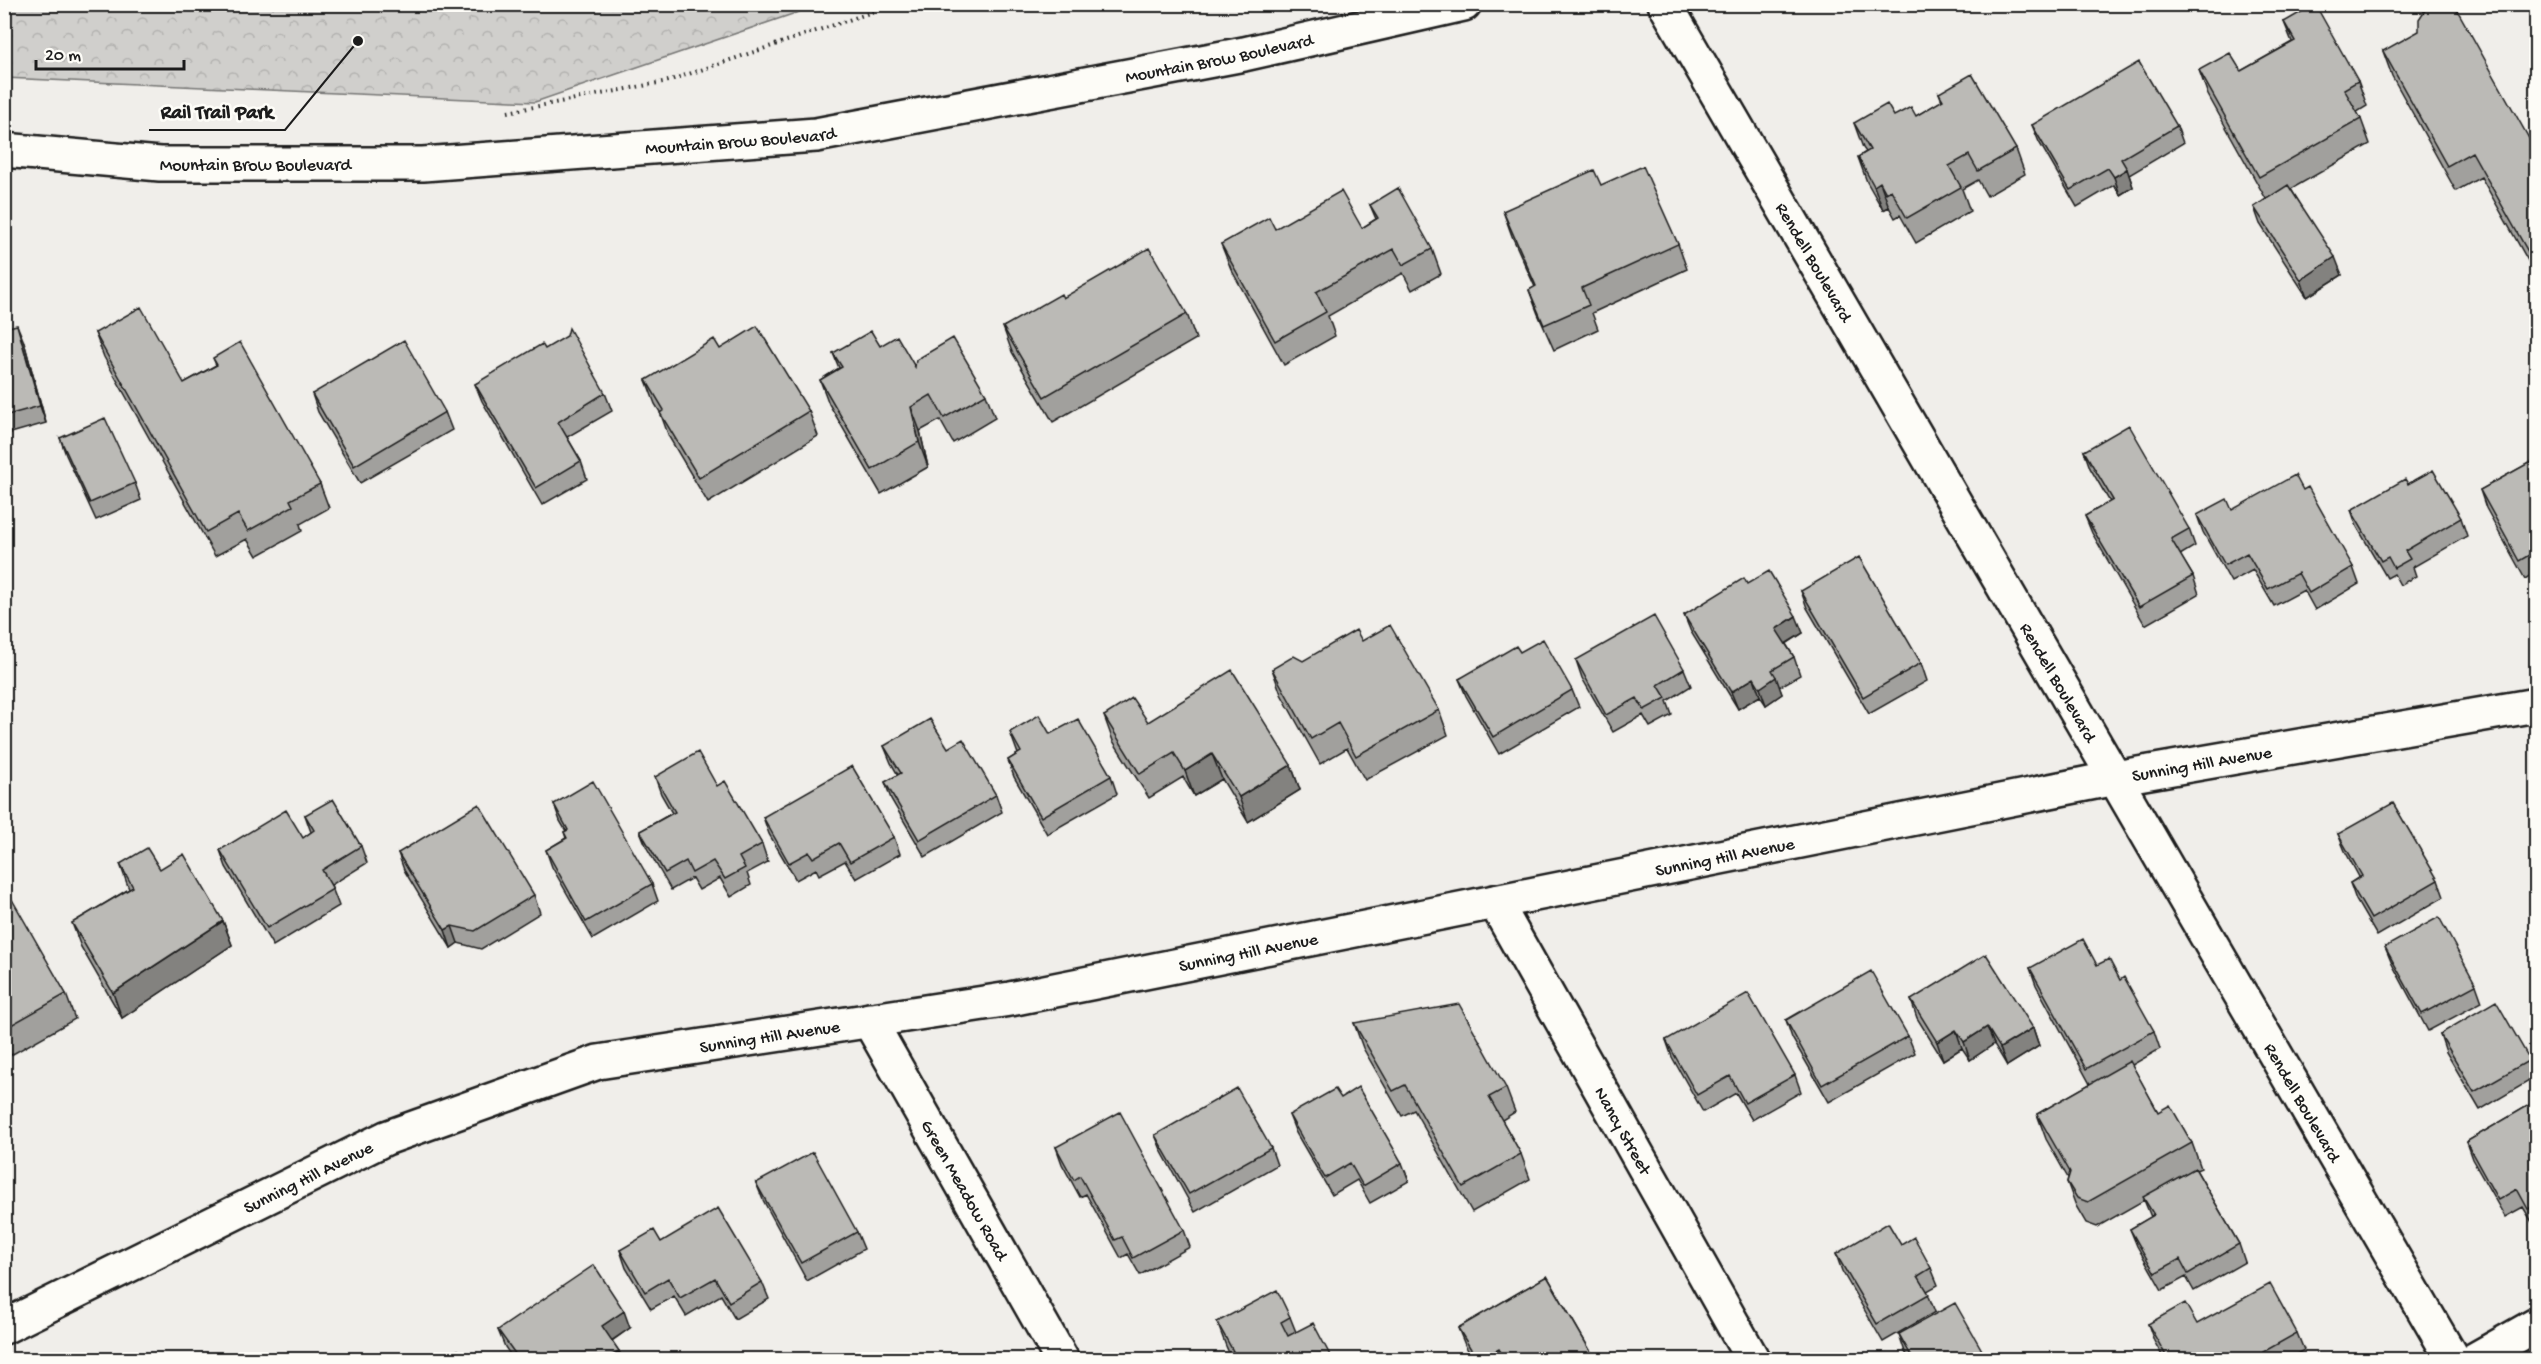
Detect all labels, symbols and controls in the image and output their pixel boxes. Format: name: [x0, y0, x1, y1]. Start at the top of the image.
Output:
street label: Mountain Brow Boulevard: [1124, 30, 1317, 89]
scale bar: [36, 33, 184, 71]
text: 20 m: [45, 46, 81, 67]
callout: Rail Trail Park: [149, 92, 285, 130]
text: Rail Trail Park: [160, 103, 275, 126]
street label: Mountain Brow Boulevard: [645, 123, 839, 161]
street label: Mountain Brow Boulevard: [160, 156, 352, 177]
street label: Rendell Boulevard: [1770, 200, 1856, 328]
street label: Rendell Boulevard: [2014, 620, 2100, 748]
street label: Sunning Hill Avenue: [2131, 743, 2274, 788]
street label: Sunning Hill Avenue: [1654, 834, 1797, 883]
street label: Sunning Hill Avenue: [1177, 930, 1321, 978]
street label: Sunning Hill Avenue: [698, 1017, 842, 1059]
street label: Rendell Boulevard: [2258, 1040, 2345, 1168]
street label: Nancy Street: [1588, 1084, 1655, 1181]
street label: Green Meadow Road: [915, 1117, 1012, 1266]
street label: Sunning Hill Avenue: [241, 1138, 378, 1220]

